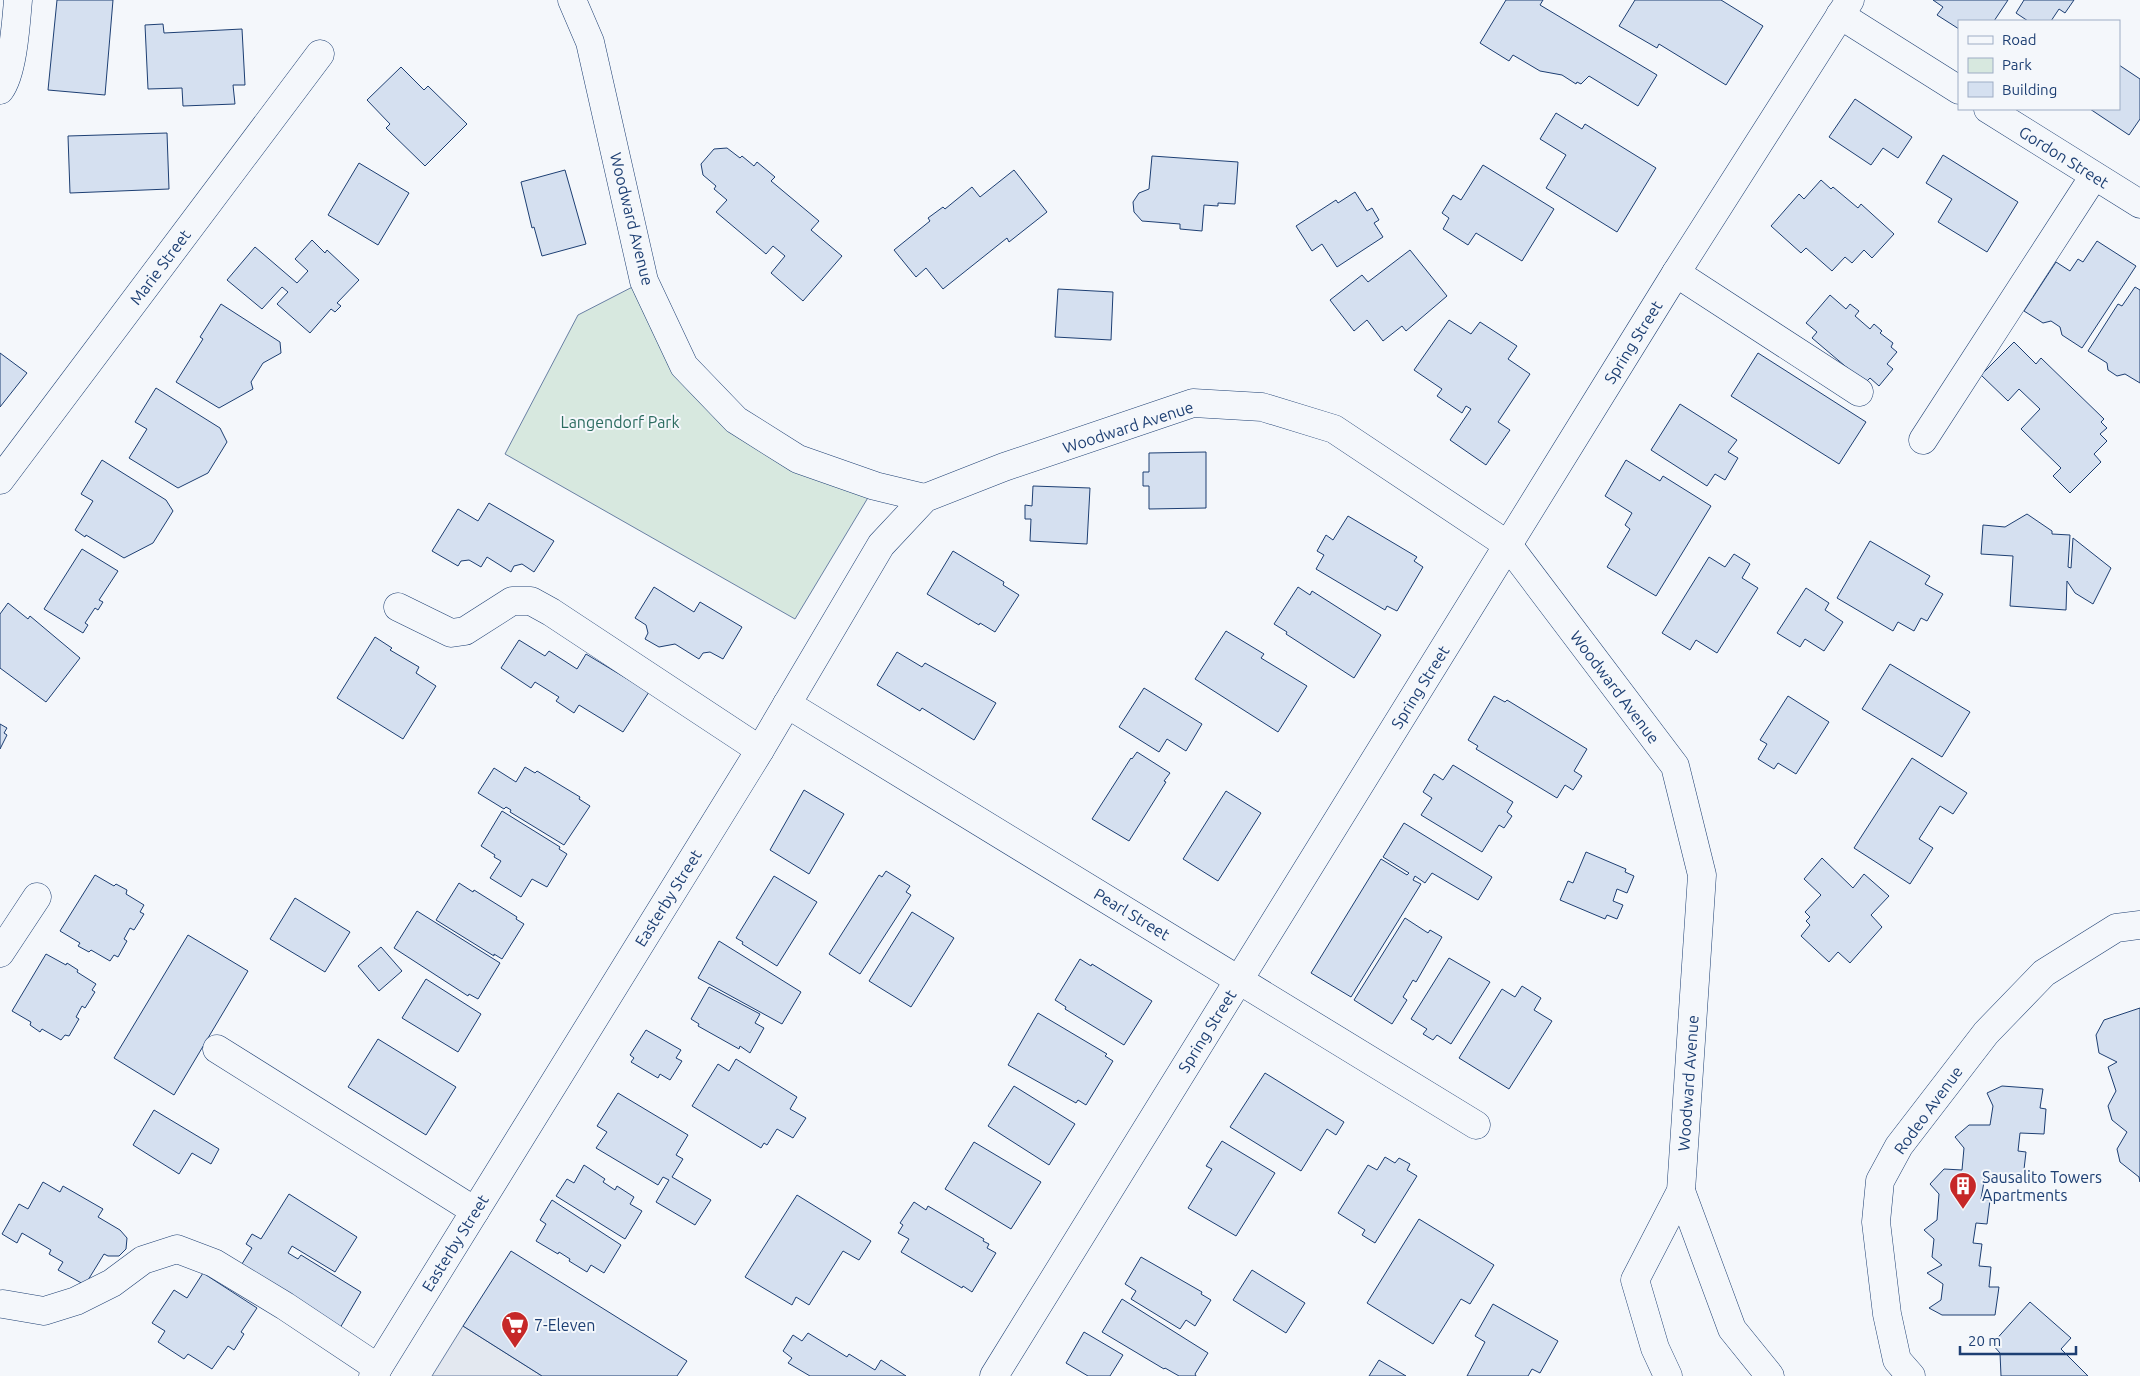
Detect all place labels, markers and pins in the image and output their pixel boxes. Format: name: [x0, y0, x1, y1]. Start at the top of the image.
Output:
place label: Sausalito Towers Apartments: [1982, 1168, 2102, 1204]
building icon: Sausalito Towers Apartments: [1948, 1171, 1978, 1210]
supermarket icon: 7-Eleven: [500, 1310, 530, 1349]
place label: 7-Eleven: [534, 1316, 595, 1334]

